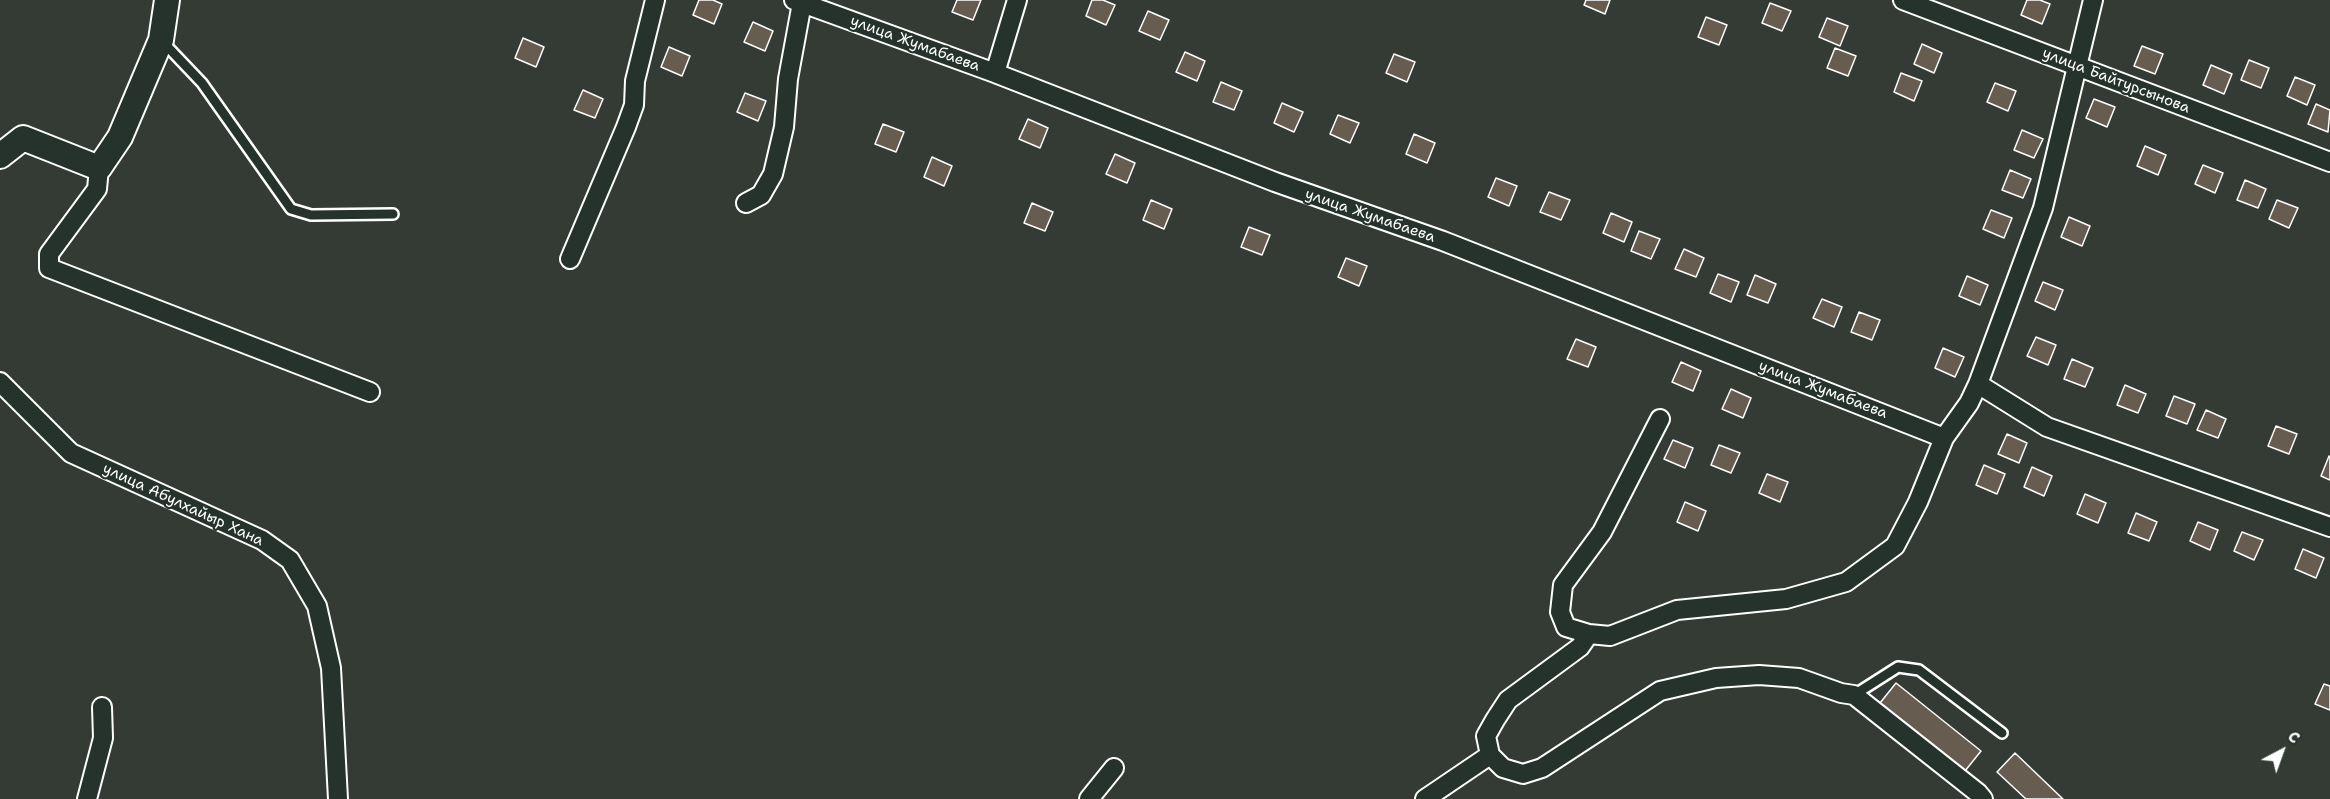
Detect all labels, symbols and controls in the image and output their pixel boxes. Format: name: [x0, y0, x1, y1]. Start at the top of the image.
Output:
street label: улица Жумабаева: [848, 12, 982, 76]
street label: улица Байтурсынова: [2040, 45, 2192, 117]
street label: улица Жумабаева: [1303, 185, 1437, 247]
street label: улица Жумабаева: [1756, 357, 1890, 423]
street label: улица Абулхайыр Хана: [100, 460, 266, 550]
north arrow: [2252, 721, 2312, 781]
text: С: [2284, 726, 2305, 748]

